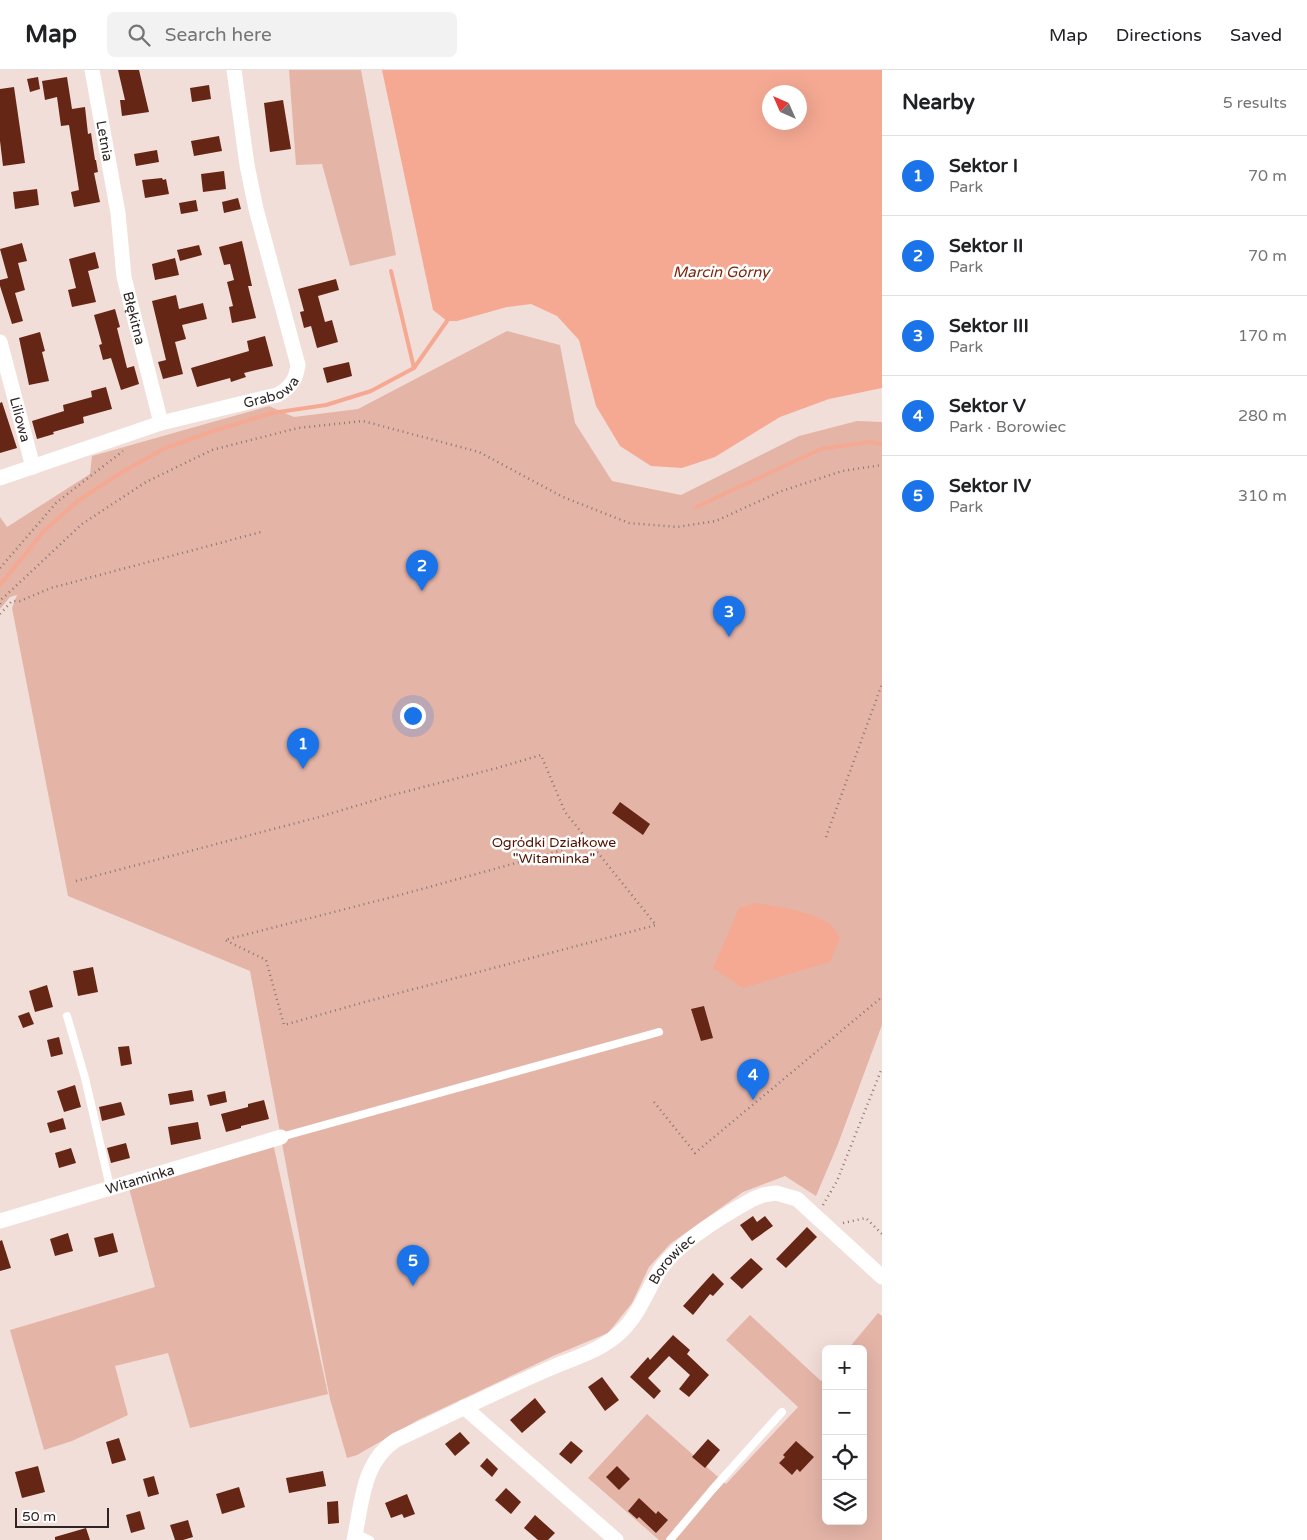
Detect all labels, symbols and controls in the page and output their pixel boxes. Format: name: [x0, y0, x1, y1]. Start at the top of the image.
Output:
search box: [107, 12, 457, 57]
text: Map: [25, 20, 77, 49]
icon: search: [125, 21, 153, 49]
text: Search here: [165, 24, 272, 46]
text: Map: [1049, 24, 1088, 46]
text: Directions: [1116, 24, 1202, 46]
text: Saved: [1230, 24, 1282, 46]
north arrow: [762, 85, 807, 130]
text: Nearby: [902, 90, 975, 115]
text: 5 results: [1223, 93, 1287, 113]
street label: Letnia: [93, 119, 117, 163]
text: Sektor I: [949, 155, 1018, 177]
text: 1: [913, 166, 923, 186]
text: 70 m: [1248, 166, 1287, 186]
text: Park: [949, 177, 983, 197]
text: Sektor II: [949, 235, 1024, 257]
text: 2: [913, 246, 923, 266]
text: 70 m: [1248, 246, 1287, 266]
text: Park: [949, 257, 983, 277]
water label: Marcin Górny: [673, 263, 771, 281]
street label: Błękitna: [120, 290, 149, 346]
text: Sektor III: [949, 315, 1029, 337]
text: 3: [913, 326, 923, 346]
text: 170 m: [1238, 326, 1287, 346]
text: Park: [949, 337, 983, 357]
street label: Grabowa: [241, 373, 302, 411]
street label: Liliowa: [6, 395, 34, 444]
text: Sektor V: [949, 395, 1026, 417]
text: 4: [913, 406, 923, 426]
text: 280 m: [1238, 406, 1287, 426]
text: Park · Borowiec: [949, 417, 1066, 437]
text: Sektor IV: [949, 475, 1031, 497]
text: 5: [913, 486, 923, 506]
text: 310 m: [1238, 486, 1287, 506]
text: Park: [949, 497, 983, 517]
pin: 2: [406, 550, 438, 591]
pin: 3: [713, 596, 745, 637]
your location: [400, 703, 426, 729]
pin: 1: [287, 728, 319, 769]
park label: Ogródki Działkowe "Witaminka": [492, 834, 616, 867]
pin: 4: [737, 1059, 769, 1100]
street label: Witaminka: [103, 1161, 176, 1197]
street label: Borowiec: [645, 1231, 698, 1287]
pin: 5: [397, 1245, 429, 1286]
map controls: [822, 1345, 867, 1525]
button: +: [822, 1345, 867, 1390]
button: −: [822, 1390, 867, 1435]
button: locate: [822, 1435, 867, 1480]
button: layers: [822, 1480, 867, 1525]
scale bar: [15, 1505, 109, 1528]
text: 50 m: [22, 1508, 56, 1525]

